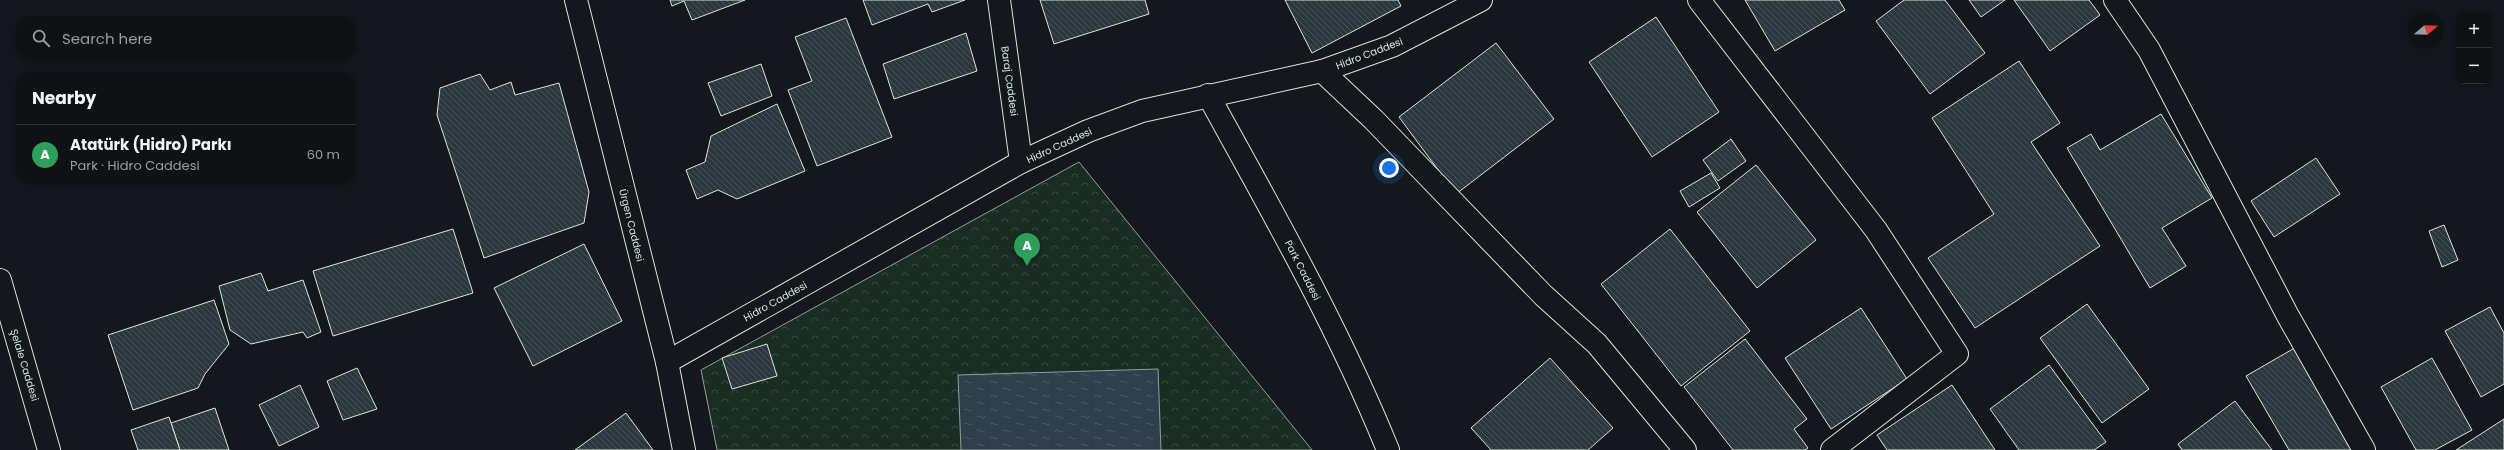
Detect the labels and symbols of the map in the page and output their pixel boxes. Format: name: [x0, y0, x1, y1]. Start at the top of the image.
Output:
north arrow: [2408, 12, 2444, 48]
street label: Hidro Caddesi: [1333, 34, 1405, 73]
street label: Baraj Caddesi: [997, 45, 1022, 117]
street label: Hidro Caddesi: [1024, 124, 1094, 167]
your location: [1379, 158, 1399, 178]
street label: Ürgen Caddesi: [615, 187, 648, 263]
pin: A: [1014, 233, 1040, 266]
street label: Park Caddesi: [1281, 237, 1324, 303]
street label: Hidro Caddesi: [741, 278, 810, 325]
street label: Şelale Caddesi: [6, 327, 43, 403]

